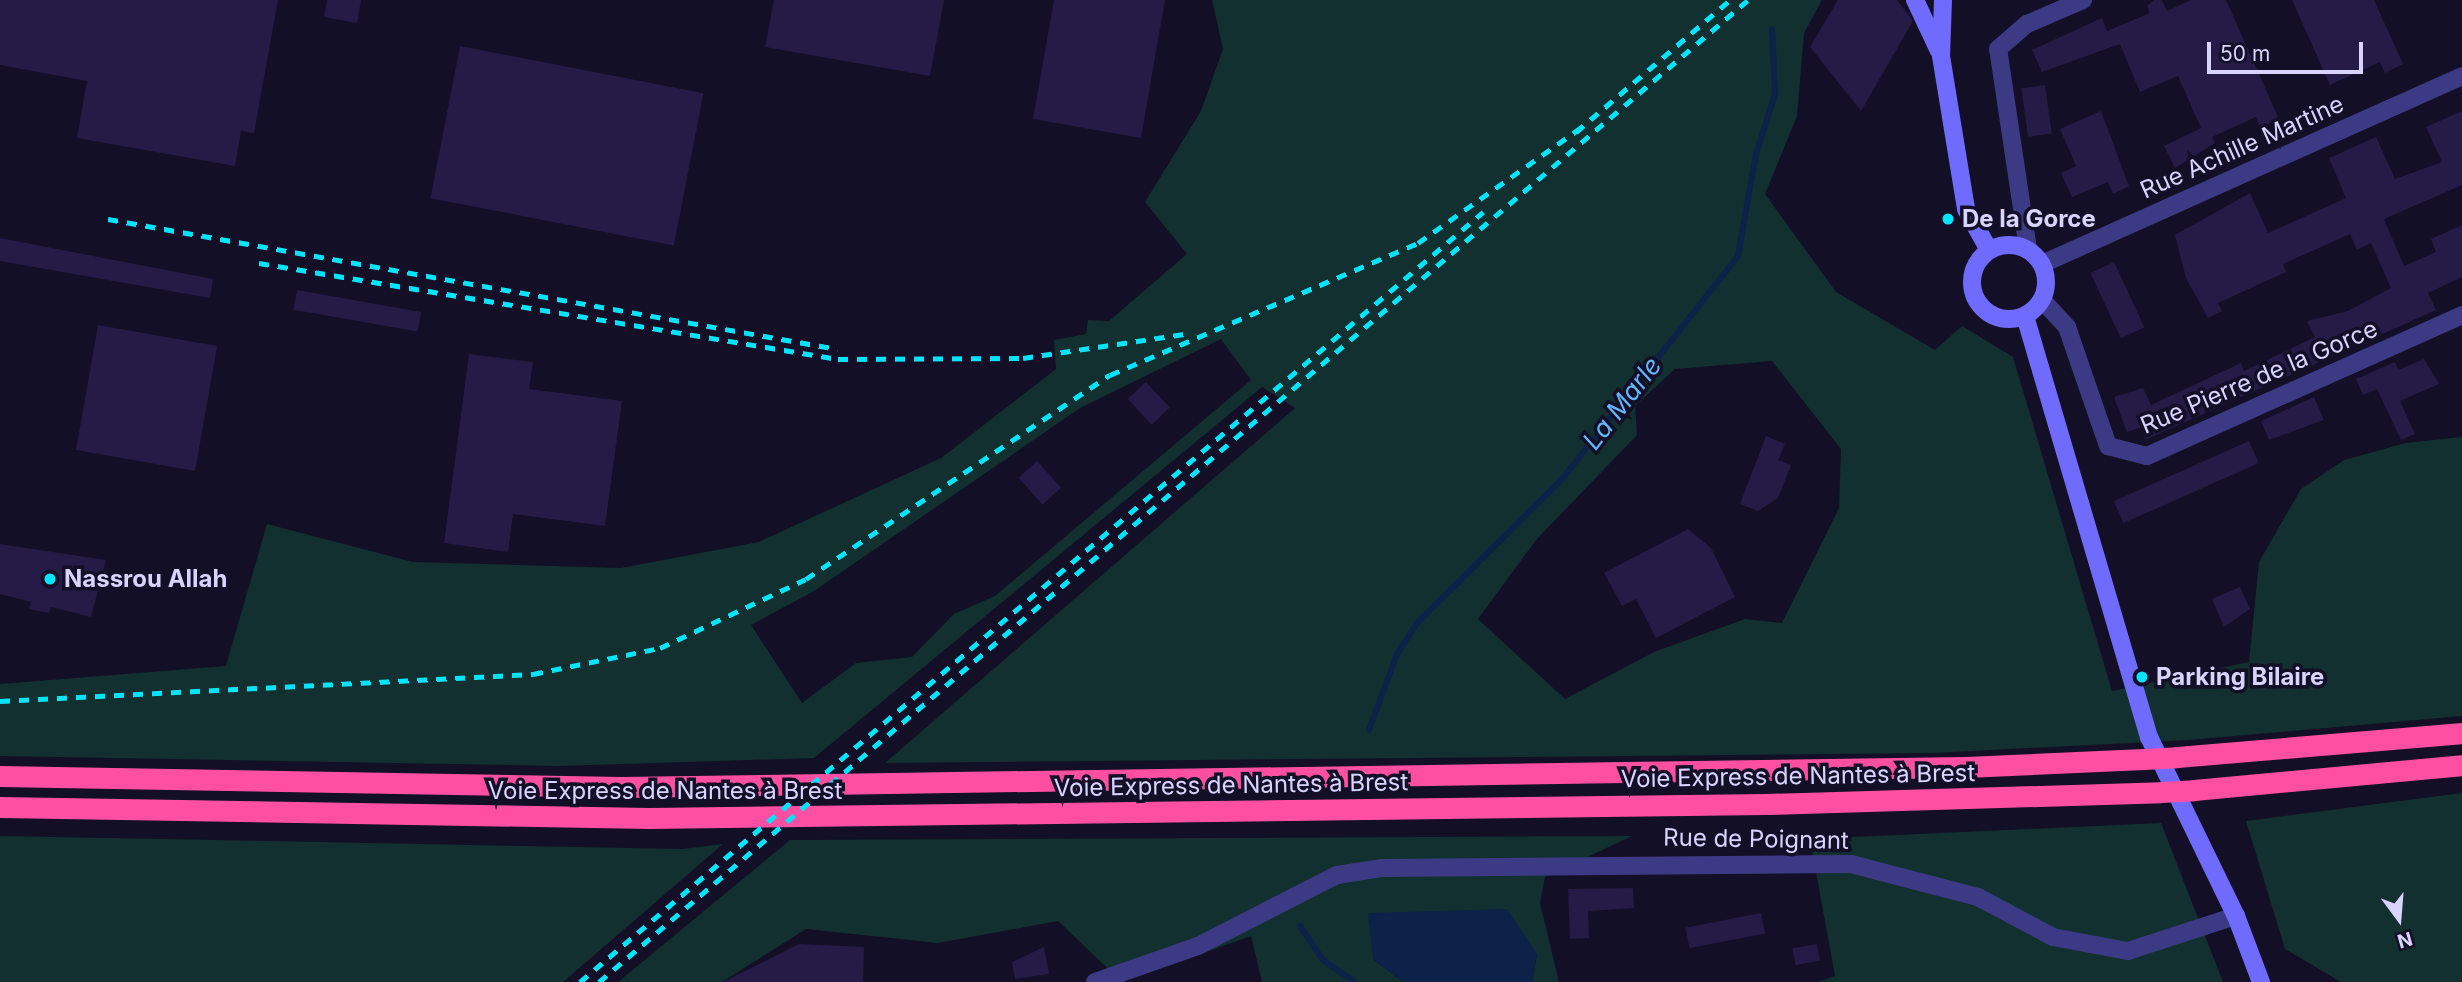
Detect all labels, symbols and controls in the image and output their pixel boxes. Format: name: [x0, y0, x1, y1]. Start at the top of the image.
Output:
scale bar: [2210, 28, 2366, 72]
text: 50 m: [2220, 41, 2270, 66]
street label: Rue Achille Martine: [2136, 89, 2348, 205]
place label: De la Gorce: [1962, 205, 2096, 233]
marker: De la Gorce: [1940, 211, 1956, 227]
street label: Rue Pierre de la Gorce: [2136, 314, 2382, 440]
water label: La Marle: [1576, 350, 1668, 456]
place label: Nassrou Allah: [64, 565, 227, 593]
marker: Nassrou Allah: [42, 571, 58, 587]
place label: Parking Bilaire: [2156, 663, 2324, 691]
marker: Parking Bilaire: [2134, 669, 2150, 685]
street label: Voie Express de Nantes à Brest: [1621, 759, 1975, 793]
street label: Voie Express de Nantes à Brest: [1054, 768, 1408, 802]
street label: Voie Express de Nantes à Brest: [488, 777, 842, 805]
street label: Rue de Poignant: [1663, 823, 1849, 855]
north arrow: [2364, 884, 2434, 954]
text: N: [2395, 927, 2415, 953]

